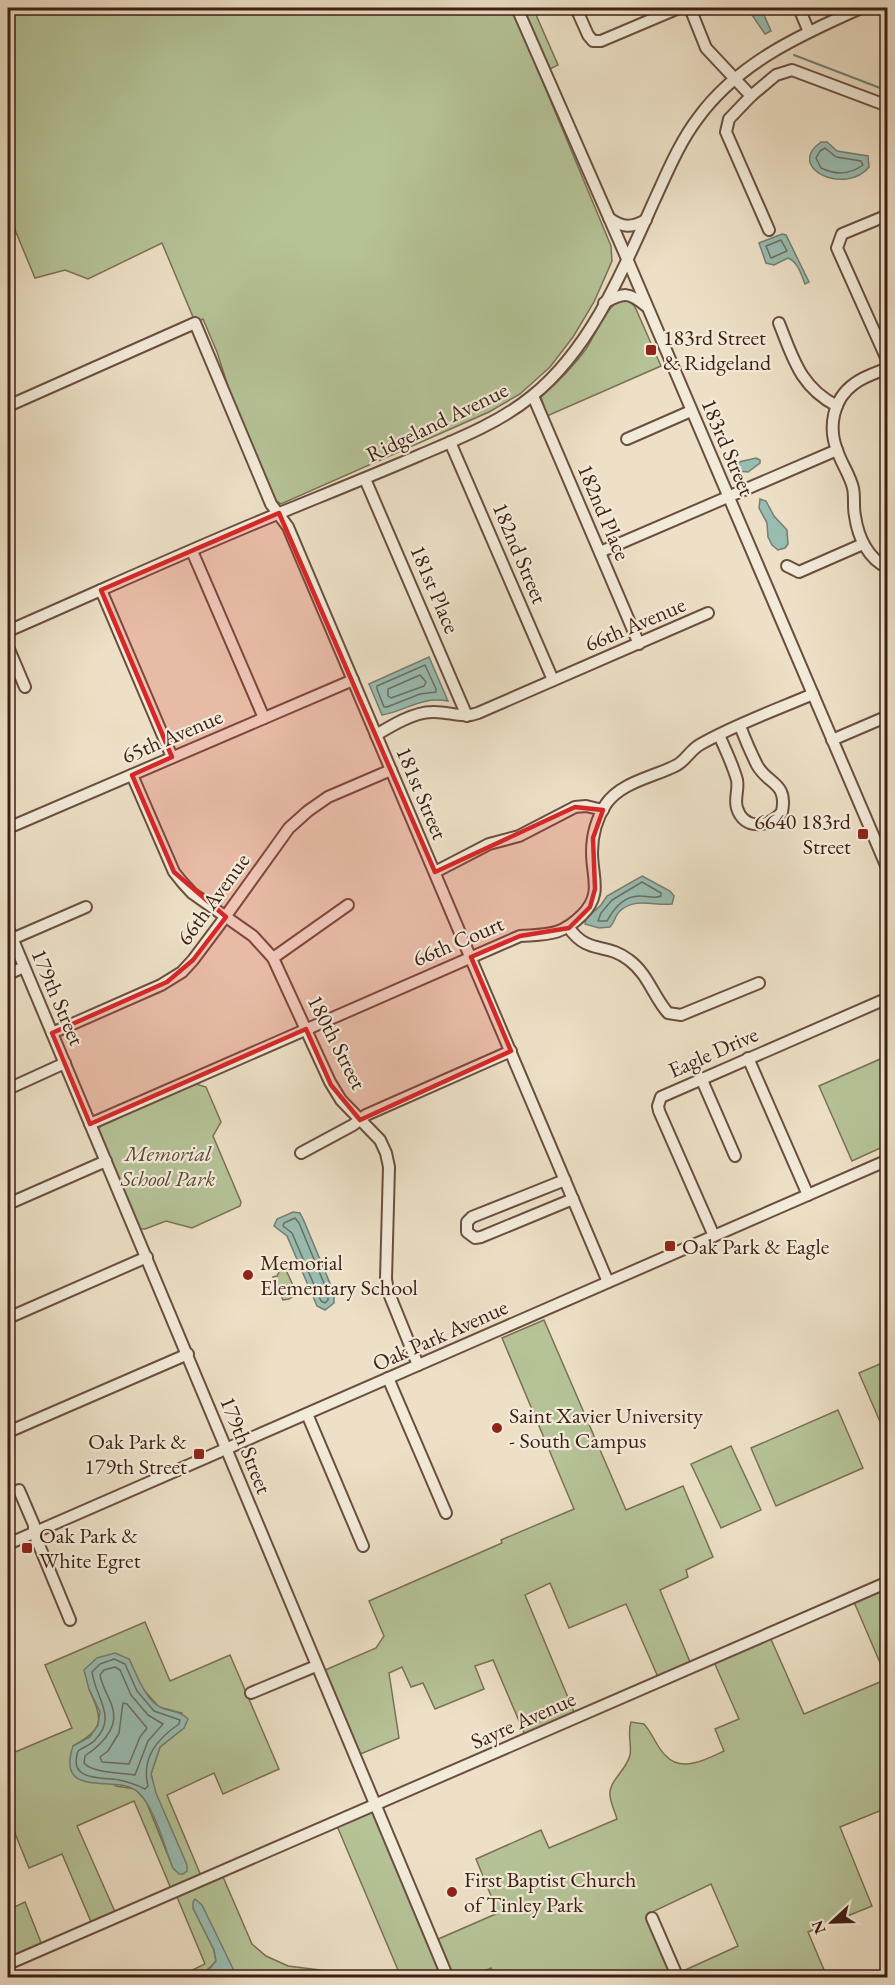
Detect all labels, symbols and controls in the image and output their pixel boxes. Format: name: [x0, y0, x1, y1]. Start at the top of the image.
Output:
place label: 183rd Street & Ridgeland: [663, 323, 772, 377]
marker: 183rd Street & Ridgeland: [644, 343, 658, 357]
street label: Ridgeland Avenue: [361, 375, 513, 469]
street label: 183rd Street: [695, 394, 761, 500]
street label: 182nd Place: [571, 459, 637, 565]
street label: 182nd Street: [486, 498, 554, 608]
street label: 181st Place: [403, 540, 467, 638]
street label: 66th Avenue: [580, 590, 690, 658]
street label: 65th Avenue: [117, 702, 227, 770]
street label: 181st Street: [389, 742, 455, 844]
place label: 6640 183rd Street: [754, 807, 852, 861]
marker: 6640 183rd Street: [856, 827, 870, 841]
street label: 66th Avenue: [170, 847, 256, 951]
street label: 66th Court: [408, 909, 508, 973]
street label: 179th Street: [25, 944, 91, 1050]
street label: 180th Street: [301, 990, 373, 1094]
street label: Eagle Drive: [663, 1019, 763, 1085]
park label: Memorial School Park: [120, 1139, 215, 1193]
place label: Oak Park & Eagle: [682, 1232, 830, 1261]
marker: Oak Park & Eagle: [663, 1239, 677, 1253]
place label: Memorial Elementary School: [260, 1248, 418, 1302]
marker: Memorial Elementary School: [241, 1268, 255, 1282]
street label: Oak Park Avenue: [368, 1292, 513, 1378]
street label: 179th Street: [213, 1392, 279, 1498]
place label: Saint Xavier University - South Campus: [509, 1401, 703, 1455]
marker: Saint Xavier University - South Campus: [490, 1421, 504, 1435]
place label: Oak Park & 179th Street: [84, 1427, 187, 1481]
marker: Oak Park & 179th Street: [192, 1447, 206, 1461]
place label: Oak Park & White Egret: [39, 1521, 141, 1575]
marker: Oak Park & White Egret: [20, 1541, 34, 1555]
street label: Sayre Avenue: [466, 1684, 580, 1756]
place label: First Baptist Church of Tinley Park: [464, 1865, 636, 1919]
marker: First Baptist Church of Tinley Park: [445, 1885, 459, 1899]
north arrow: [802, 1892, 862, 1952]
text: N: [806, 1917, 831, 1937]

